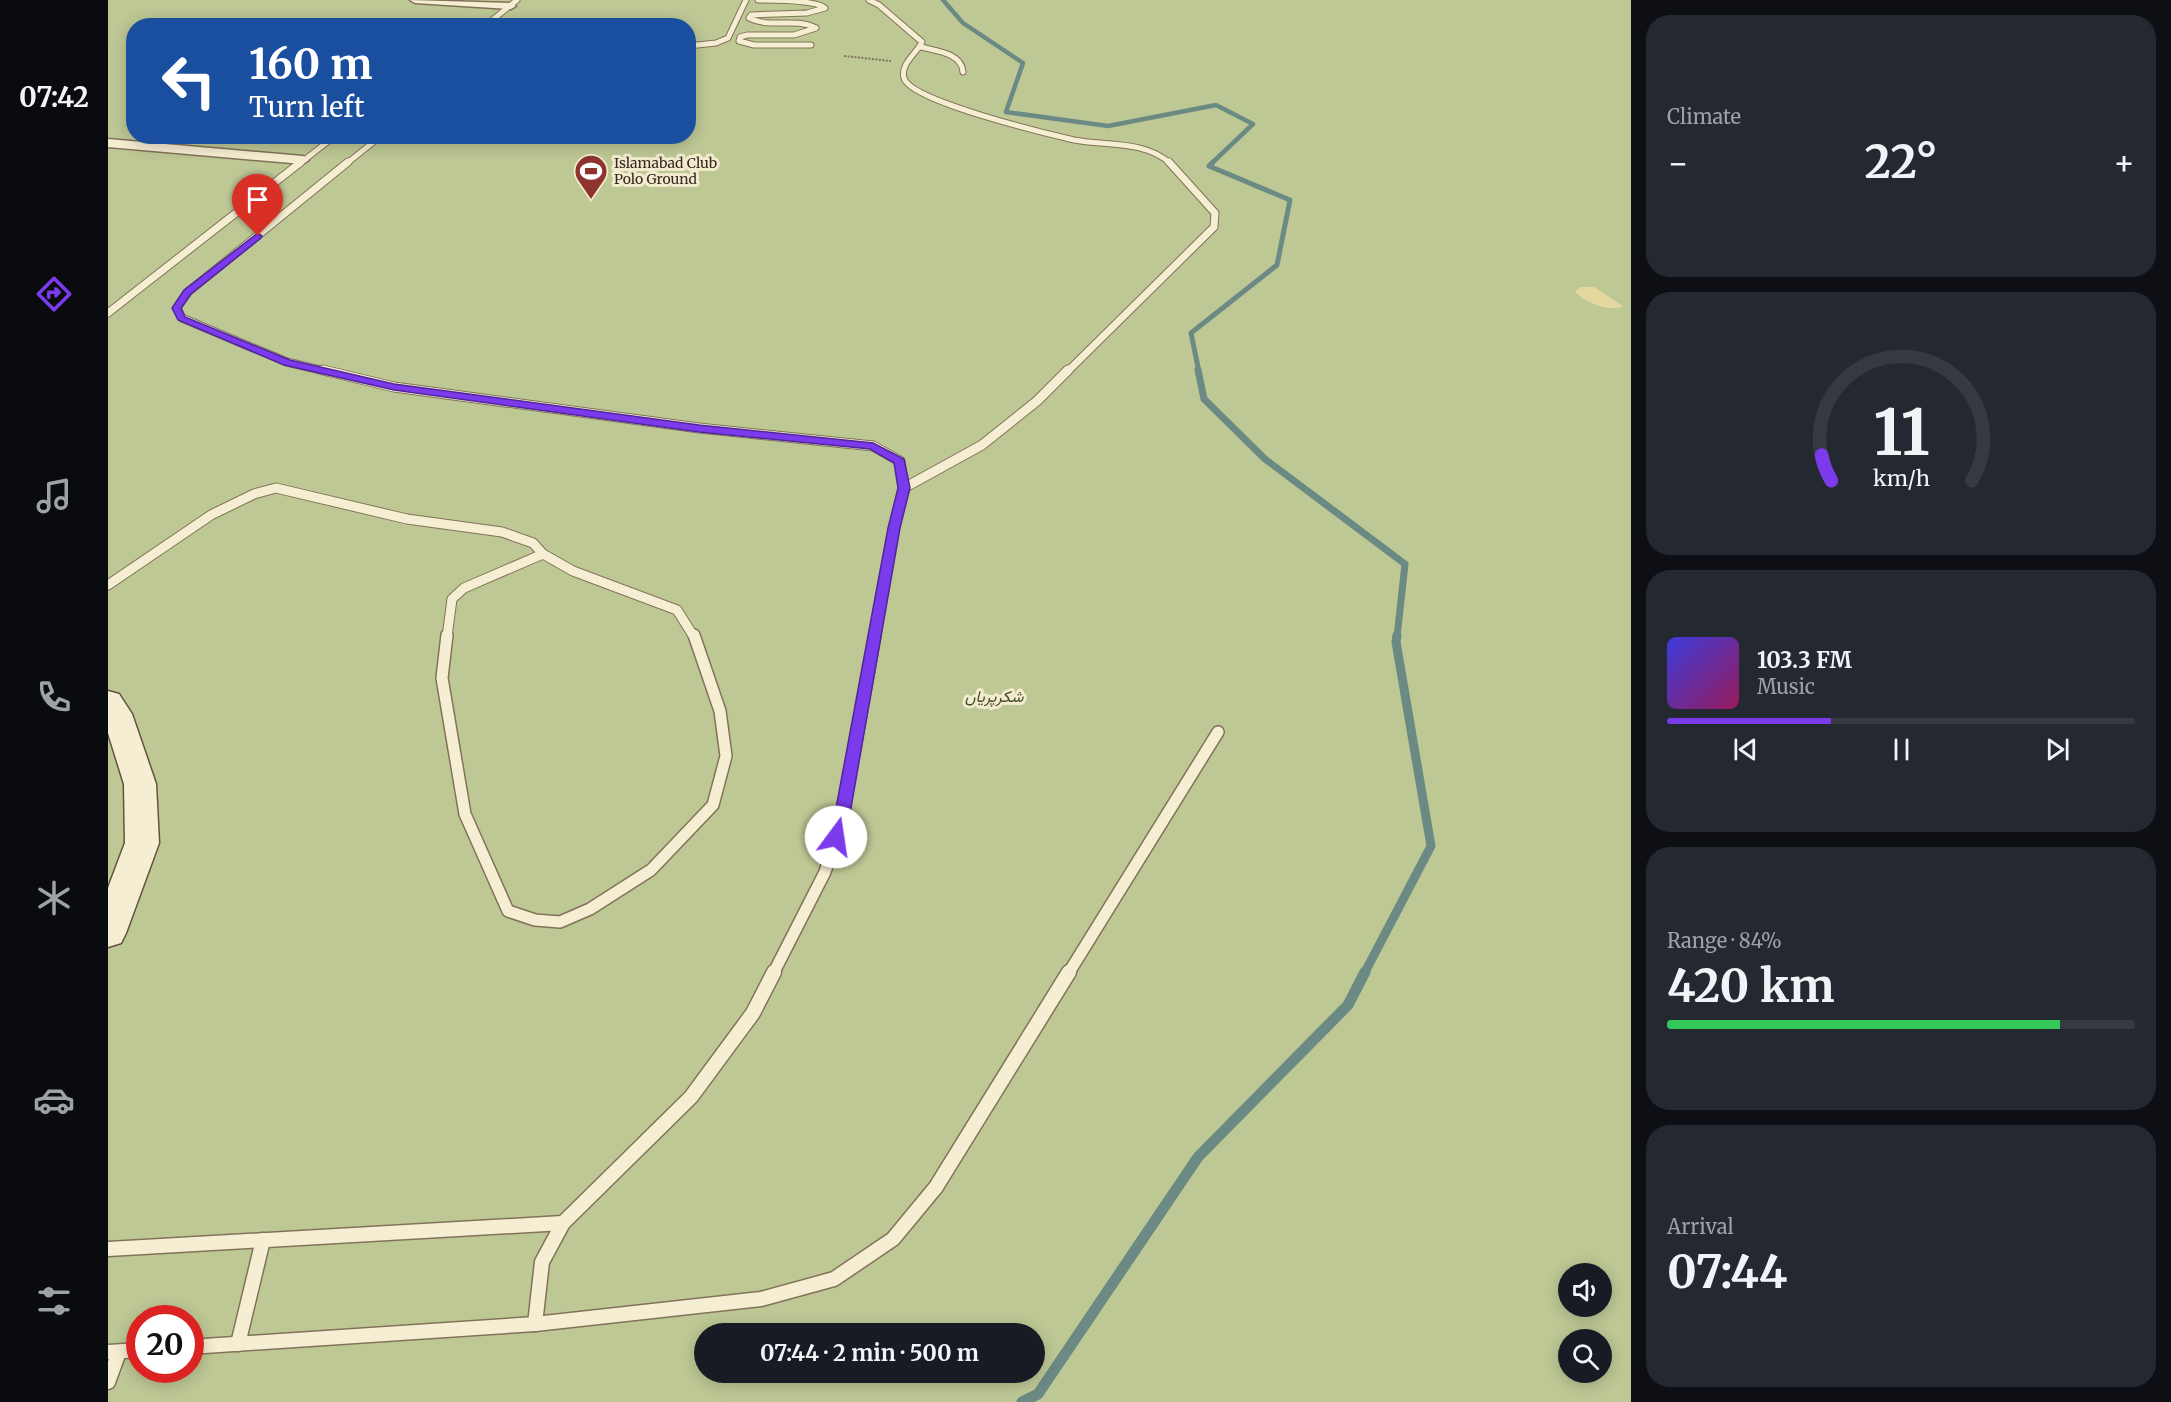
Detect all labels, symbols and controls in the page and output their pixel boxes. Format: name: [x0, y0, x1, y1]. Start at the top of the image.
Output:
text: 160 m: [249, 38, 373, 90]
icon: left: [150, 42, 228, 120]
text: 07:42: [19, 80, 89, 114]
text: Turn left: [249, 90, 364, 124]
text: Climate: [1667, 104, 1741, 129]
text: 22°: [1865, 134, 1937, 190]
text: −: [1667, 143, 1689, 184]
text: +: [2113, 143, 2135, 184]
sports icon: Islamabad Club Polo Ground: [573, 153, 609, 200]
place label: Islamabad Club Polo Ground: [614, 154, 717, 188]
pin: [232, 174, 283, 236]
icon: arrive: [241, 183, 274, 216]
icon: directions: [33, 273, 75, 315]
text: 11: [1873, 394, 1929, 472]
text: km/h: [1873, 465, 1929, 492]
icon: music: [33, 475, 75, 517]
text: 103.3 FM: [1757, 646, 1852, 674]
text: Music: [1757, 674, 1815, 699]
icon: phone: [33, 676, 75, 718]
park label: شکرپریاں: [965, 686, 1024, 708]
icon: previous: [1729, 733, 1762, 766]
icon: pause: [1885, 733, 1918, 766]
icon: next: [2041, 733, 2074, 766]
position arrow: [804, 805, 868, 869]
icon: climate: [33, 877, 75, 919]
text: Range · 84%: [1667, 928, 1782, 953]
text: 420 km: [1667, 958, 1834, 1014]
icon: car: [33, 1079, 75, 1121]
text: Arrival: [1667, 1214, 1734, 1239]
text: 07:44: [1667, 1244, 1787, 1300]
map controls: [1558, 1263, 1612, 1383]
button: sound: [1558, 1263, 1612, 1317]
icon: filters: [33, 1280, 75, 1322]
speed limit sign: 20: [126, 1305, 204, 1383]
button: search: [1558, 1329, 1612, 1383]
text: 07:44 · 2 min · 500 m: [760, 1339, 979, 1367]

